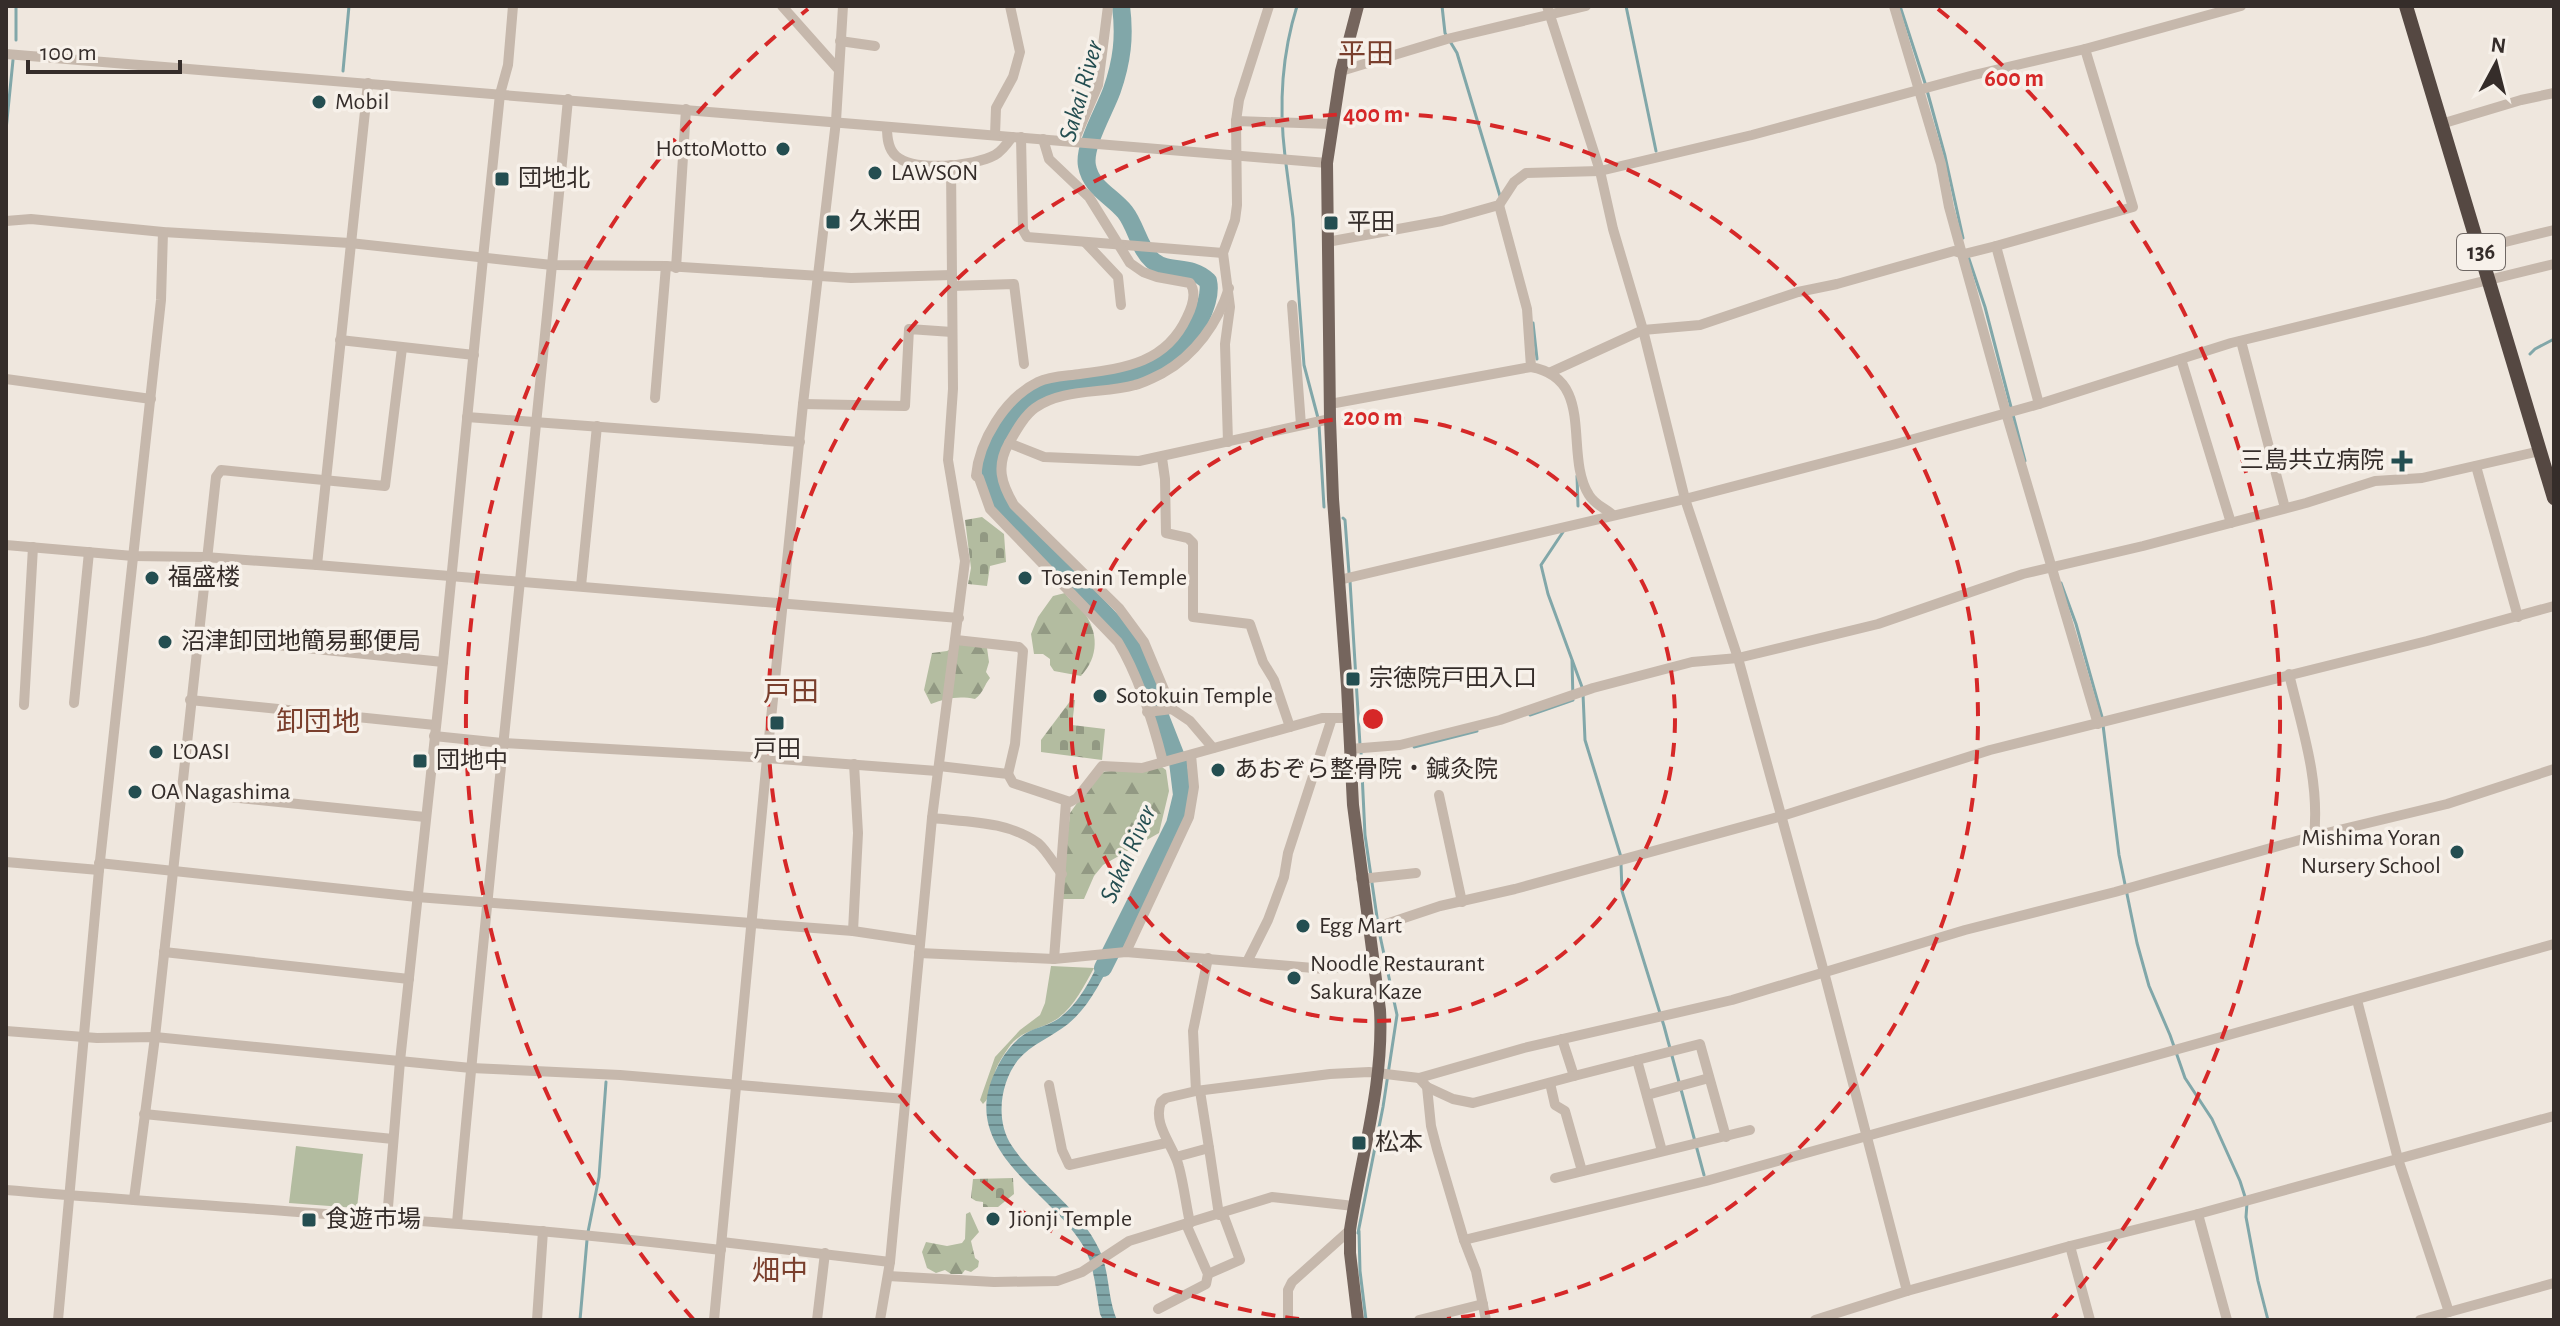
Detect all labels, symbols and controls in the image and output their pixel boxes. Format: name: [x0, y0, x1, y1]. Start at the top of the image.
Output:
scale bar: [28, 24, 180, 74]
north arrow: [2456, 24, 2536, 104]
text: N: [2489, 33, 2507, 57]
water label: Sakai River: [1054, 36, 1108, 144]
text: 100 m: [40, 41, 97, 65]
district label: 平田: [1338, 41, 1394, 69]
text: 600 m: [1984, 67, 2044, 91]
place label: Mobil: [335, 90, 389, 114]
marker: Mobil: [310, 93, 328, 111]
text: 400 m: [1343, 103, 1403, 127]
place label: HottoMotto: [656, 137, 767, 161]
marker: HottoMotto: [774, 140, 792, 158]
place label: LAWSON: [891, 161, 978, 185]
marker: LAWSON: [866, 164, 884, 182]
place label: 団地北: [518, 165, 590, 191]
marker: 団地北: [493, 170, 511, 188]
place label: 久米田: [849, 208, 921, 234]
place label: 平田: [1347, 211, 1395, 235]
marker: 久米田: [824, 213, 842, 231]
marker: 平田: [1322, 214, 1340, 232]
road number: 136: [2457, 234, 2505, 270]
text: 200 m: [1343, 406, 1403, 430]
place label: 三島共立病院: [2240, 447, 2384, 473]
marker: 三島共立病院: [2391, 450, 2413, 472]
place label: 福盛楼: [168, 564, 240, 590]
place label: Tosenin Temple: [1041, 566, 1187, 590]
marker: 福盛楼: [143, 569, 161, 587]
marker: Tosenin Temple: [1016, 569, 1034, 587]
place label: 沼津卸団地簡易郵便局: [181, 628, 421, 654]
marker: 沼津卸団地簡易郵便局: [156, 633, 174, 651]
place label: 宗徳院戸田入口: [1369, 665, 1537, 691]
marker: 宗徳院戸田入口: [1344, 670, 1362, 688]
district label: 戸田: [763, 679, 819, 707]
place label: Sotokuin Temple: [1116, 684, 1273, 708]
marker: Sotokuin Temple: [1091, 687, 1109, 705]
centre of rings: [1359, 705, 1387, 733]
district label: 卸団地: [276, 707, 360, 737]
marker: 戸田: [768, 714, 786, 732]
place label: 戸田: [753, 738, 801, 762]
place label: L’OASI: [172, 740, 230, 764]
marker: L’OASI: [147, 743, 165, 761]
place label: 団地中: [436, 747, 508, 773]
marker: 団地中: [411, 752, 429, 770]
place label: あおぞら整骨院・鍼灸院: [1234, 756, 1498, 782]
marker: あおぞら整骨院・鍼灸院: [1209, 761, 1227, 779]
place label: OA Nagashima: [151, 780, 291, 804]
marker: OA Nagashima: [126, 783, 144, 801]
water label: Sakai River: [1095, 800, 1161, 906]
place label: Mishima Yoran Nursery School: [2301, 826, 2441, 878]
marker: Mishima Yoran Nursery School: [2448, 843, 2466, 861]
place label: Egg Mart: [1319, 914, 1402, 938]
marker: Egg Mart: [1294, 917, 1312, 935]
place label: Noodle Restaurant Sakura Kaze: [1310, 952, 1485, 1004]
marker: Noodle Restaurant Sakura Kaze: [1285, 969, 1303, 987]
place label: 松本: [1375, 1129, 1423, 1155]
marker: 松本: [1350, 1134, 1368, 1152]
place label: 食遊市場: [325, 1206, 421, 1232]
place label: Jionji Temple: [1009, 1207, 1132, 1231]
marker: Jionji Temple: [984, 1210, 1002, 1228]
marker: 食遊市場: [300, 1211, 318, 1229]
district label: 畑中: [752, 1256, 808, 1286]

